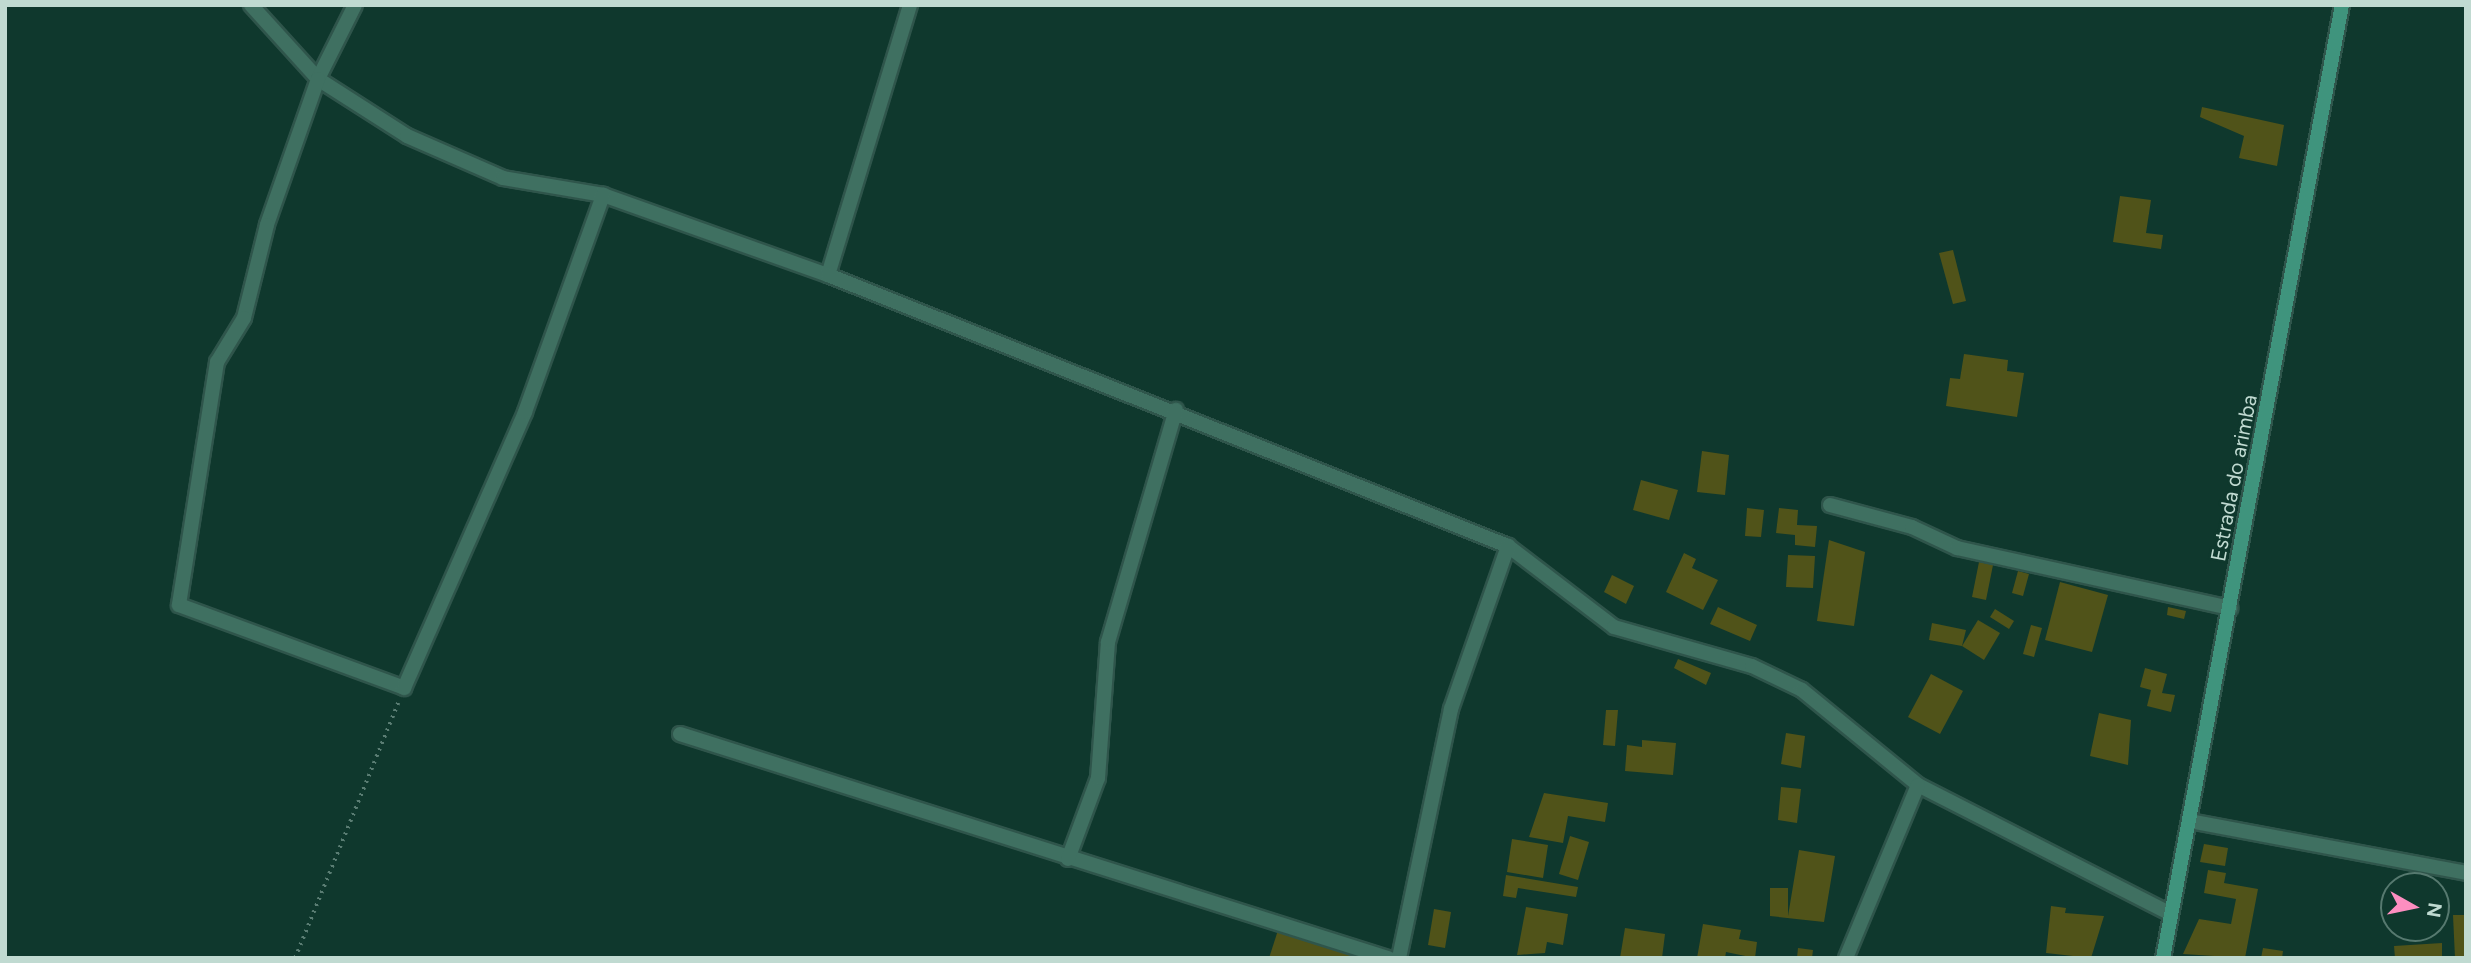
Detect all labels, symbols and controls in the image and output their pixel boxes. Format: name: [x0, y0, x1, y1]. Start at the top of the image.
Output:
street label: Estrada do arimba: [2205, 392, 2263, 564]
north arrow: [2380, 872, 2450, 942]
text: N: [2422, 901, 2447, 919]

